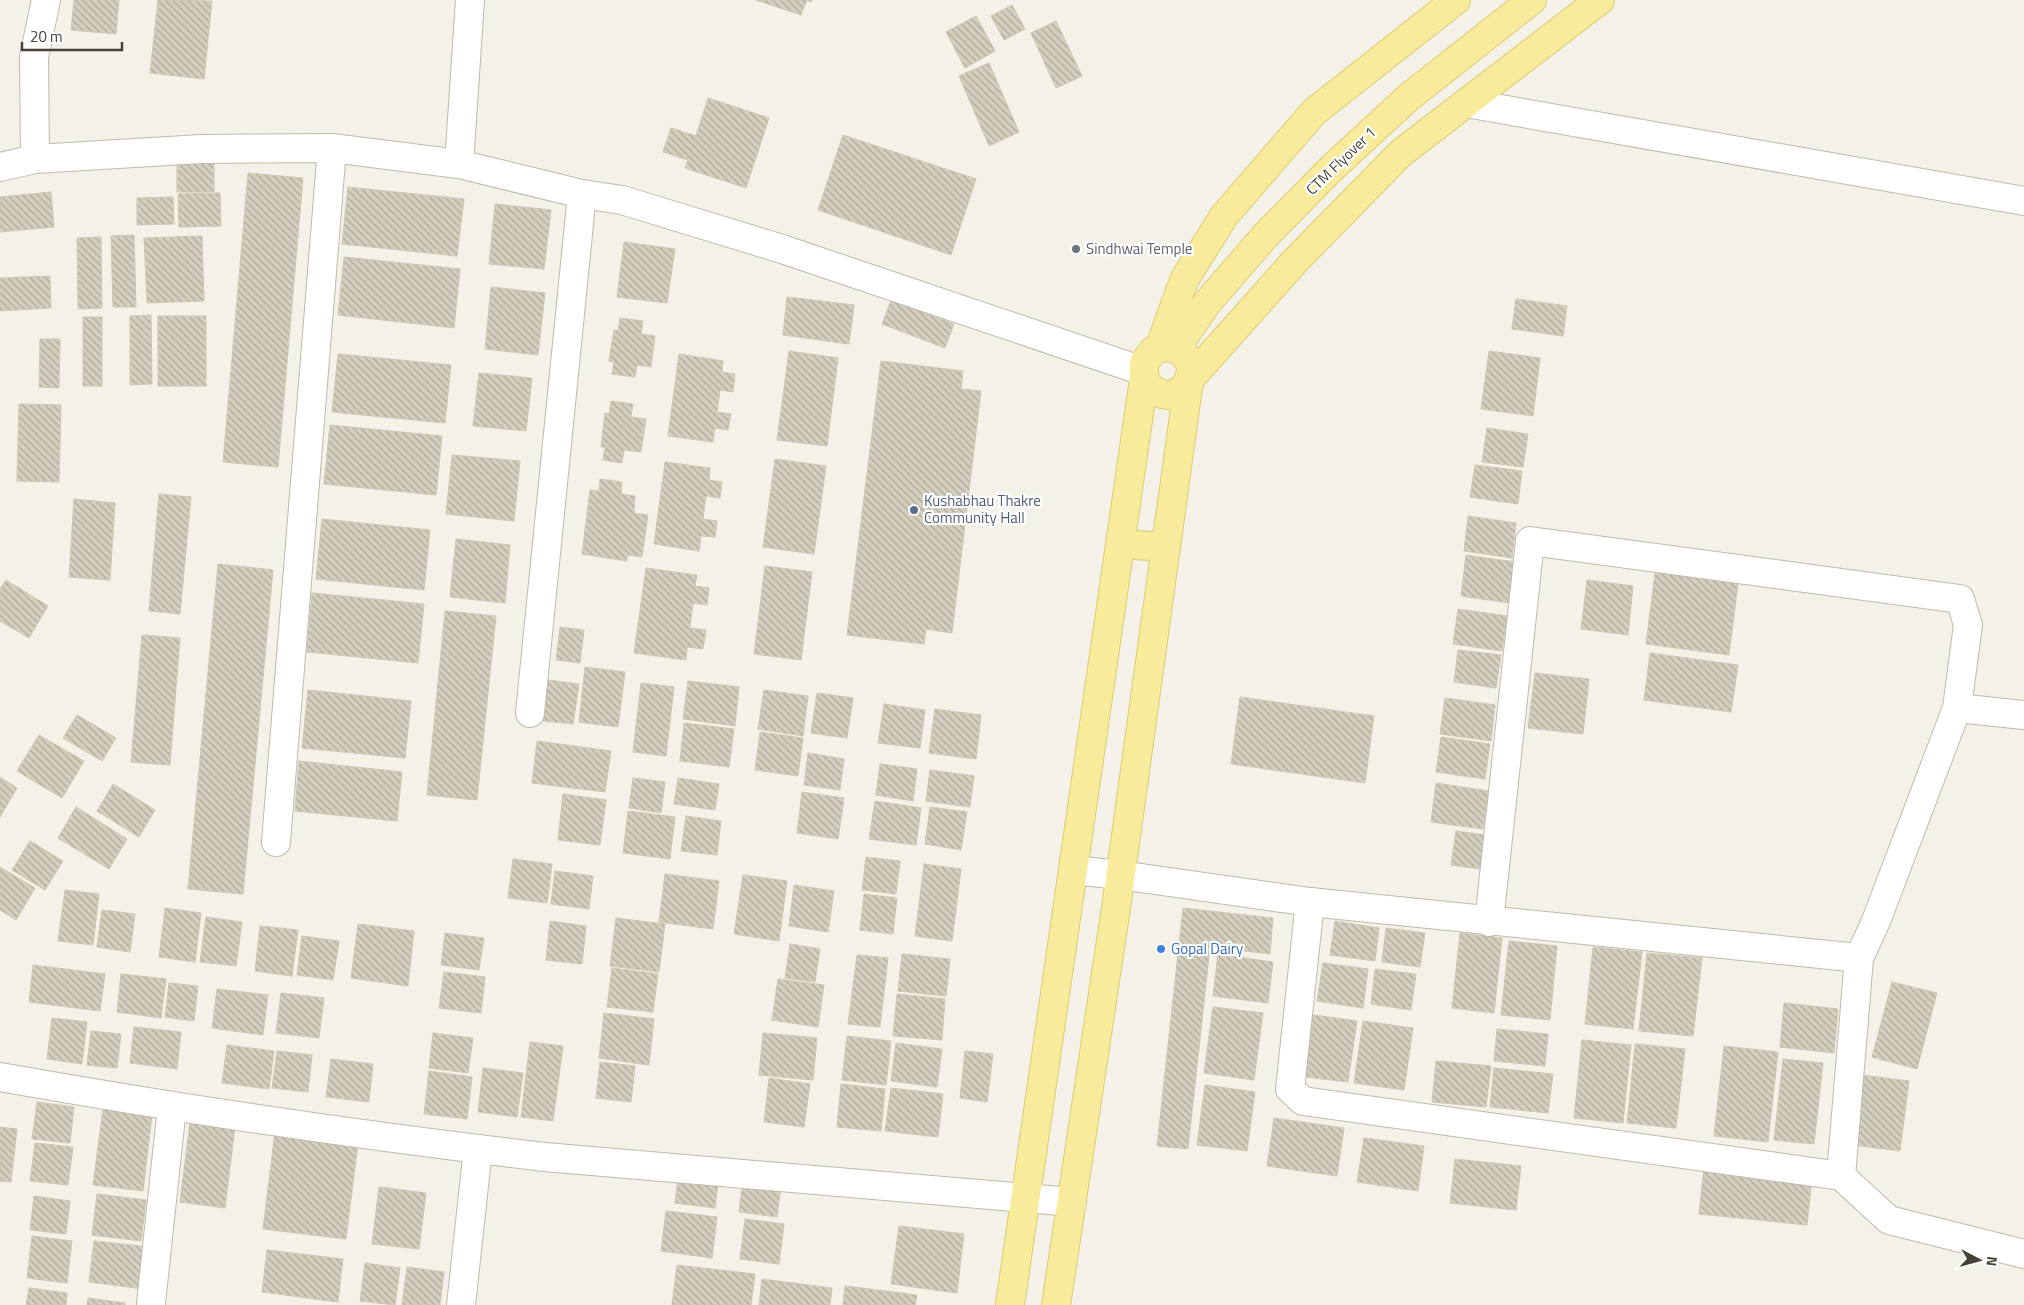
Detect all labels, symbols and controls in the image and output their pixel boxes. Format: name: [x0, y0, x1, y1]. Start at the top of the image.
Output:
scale bar: [22, 20, 122, 52]
text: 20 m: [30, 25, 63, 48]
street label: CTM Flyover 1: [1300, 121, 1381, 200]
place label: Sindhwai Temple: [1086, 237, 1192, 260]
marker: Sindhwai Temple: [1070, 243, 1082, 255]
place label: Kushabhau Thakre Community Hall: [924, 489, 1041, 529]
marker: Kushabhau Thakre Community Hall: [908, 504, 920, 516]
place label: Gopal Dairy: [1171, 937, 1243, 960]
marker: Gopal Dairy: [1155, 943, 1167, 955]
north arrow: [1954, 1235, 2004, 1285]
text: N: [1981, 1255, 2003, 1267]

